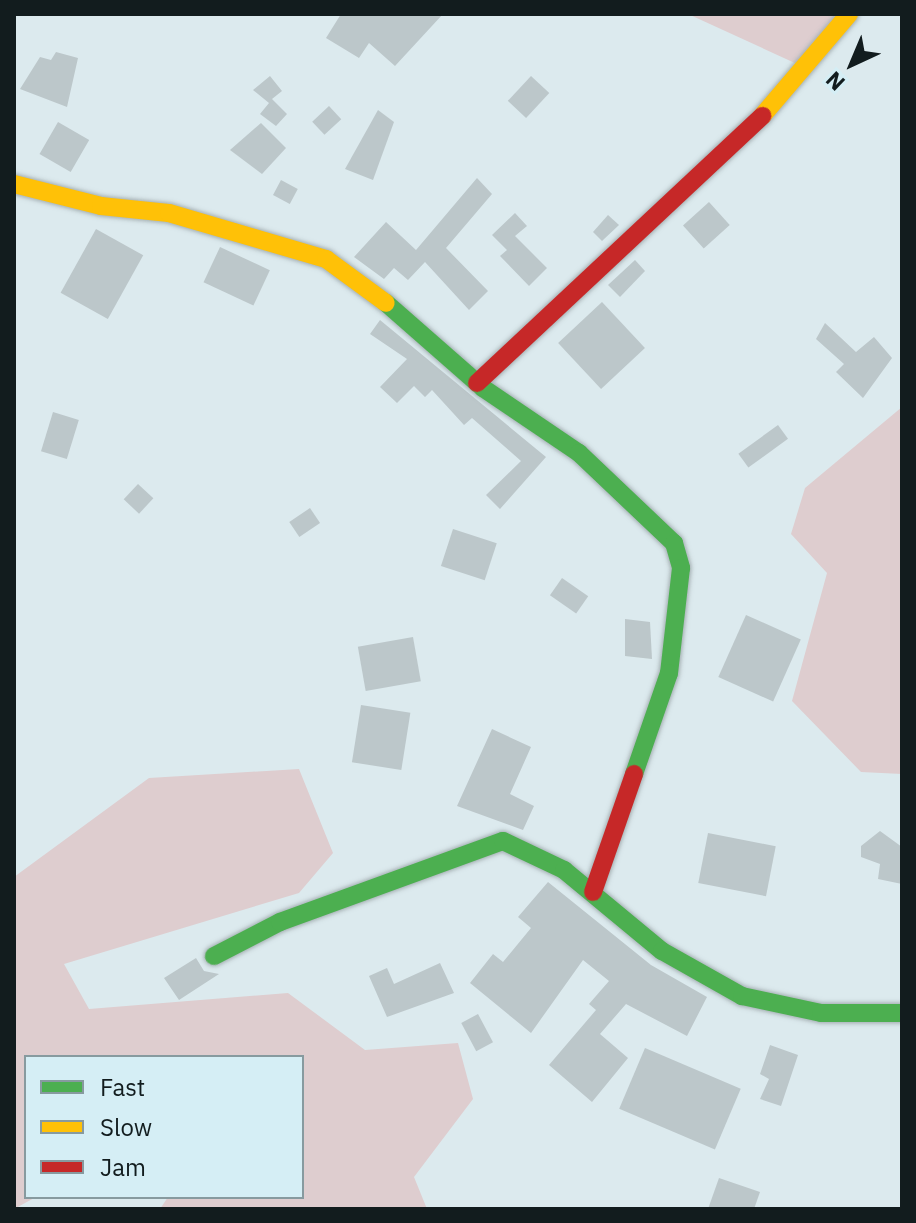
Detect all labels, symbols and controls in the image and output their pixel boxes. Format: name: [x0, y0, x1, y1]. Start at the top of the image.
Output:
north arrow: [812, 24, 892, 104]
text: N: [819, 66, 851, 98]
legend: [24, 1055, 304, 1199]
text: Fast: [100, 1071, 145, 1103]
text: Slow: [100, 1111, 152, 1143]
text: Jam: [100, 1151, 146, 1183]

